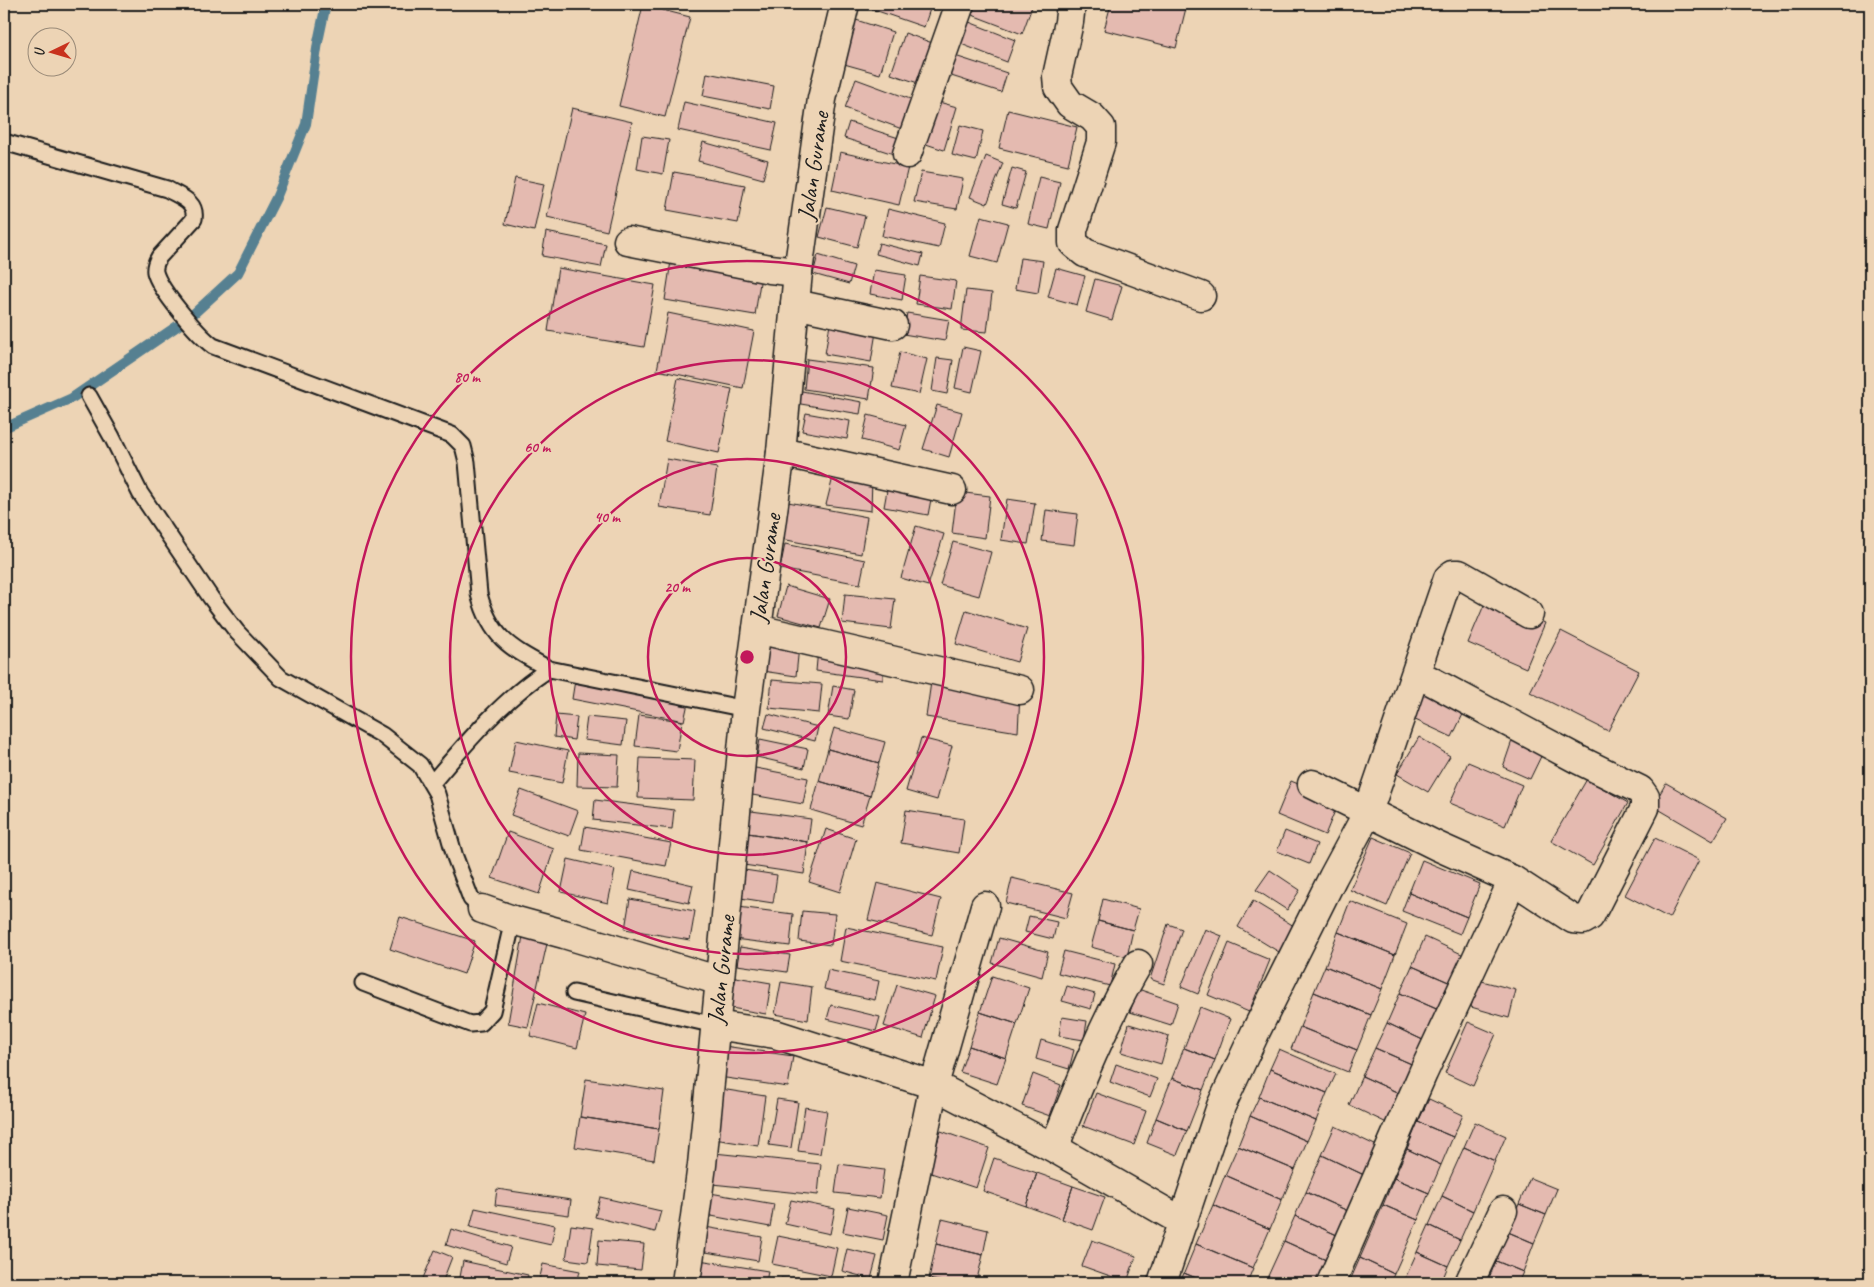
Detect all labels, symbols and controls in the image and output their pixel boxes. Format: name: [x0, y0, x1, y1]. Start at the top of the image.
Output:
north arrow: [28, 28, 78, 78]
text: U: [31, 46, 48, 57]
street label: Jalan Gurame: [790, 108, 836, 223]
text: 80 m: [454, 368, 481, 387]
text: 60 m: [524, 438, 551, 457]
text: 40 m: [594, 508, 621, 527]
street label: Jalan Gurame: [742, 510, 788, 625]
text: 20 m: [664, 578, 691, 597]
centre of rings: [738, 648, 756, 666]
street label: Jalan Gurame: [700, 912, 742, 1027]

